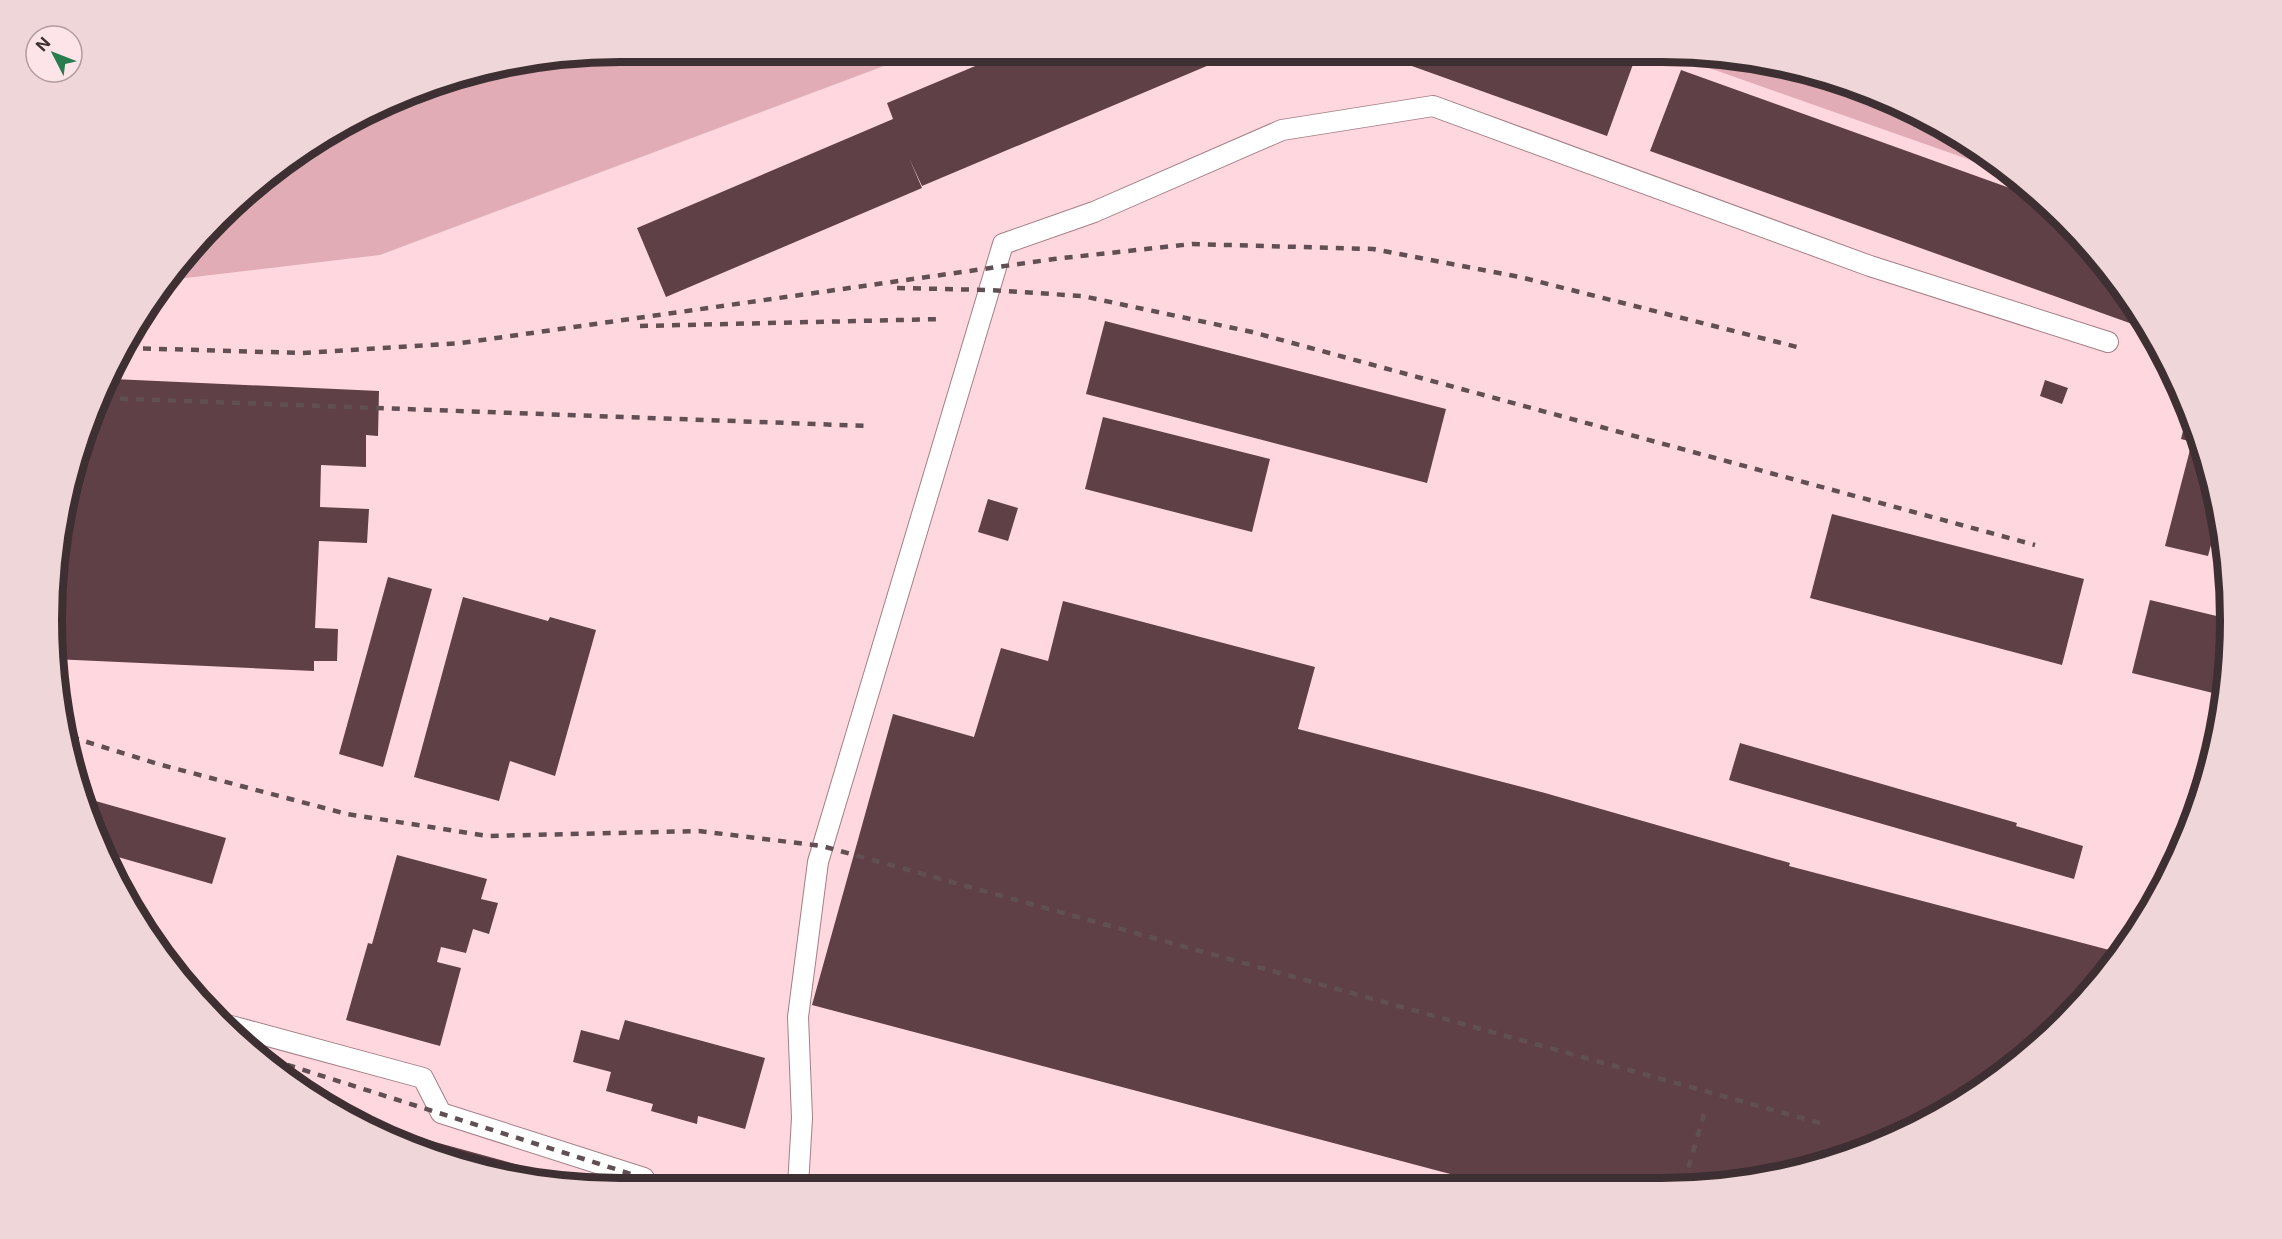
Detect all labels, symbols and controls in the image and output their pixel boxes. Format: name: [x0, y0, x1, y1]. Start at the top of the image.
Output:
north arrow: [24, 24, 84, 84]
text: N: [31, 33, 54, 55]

